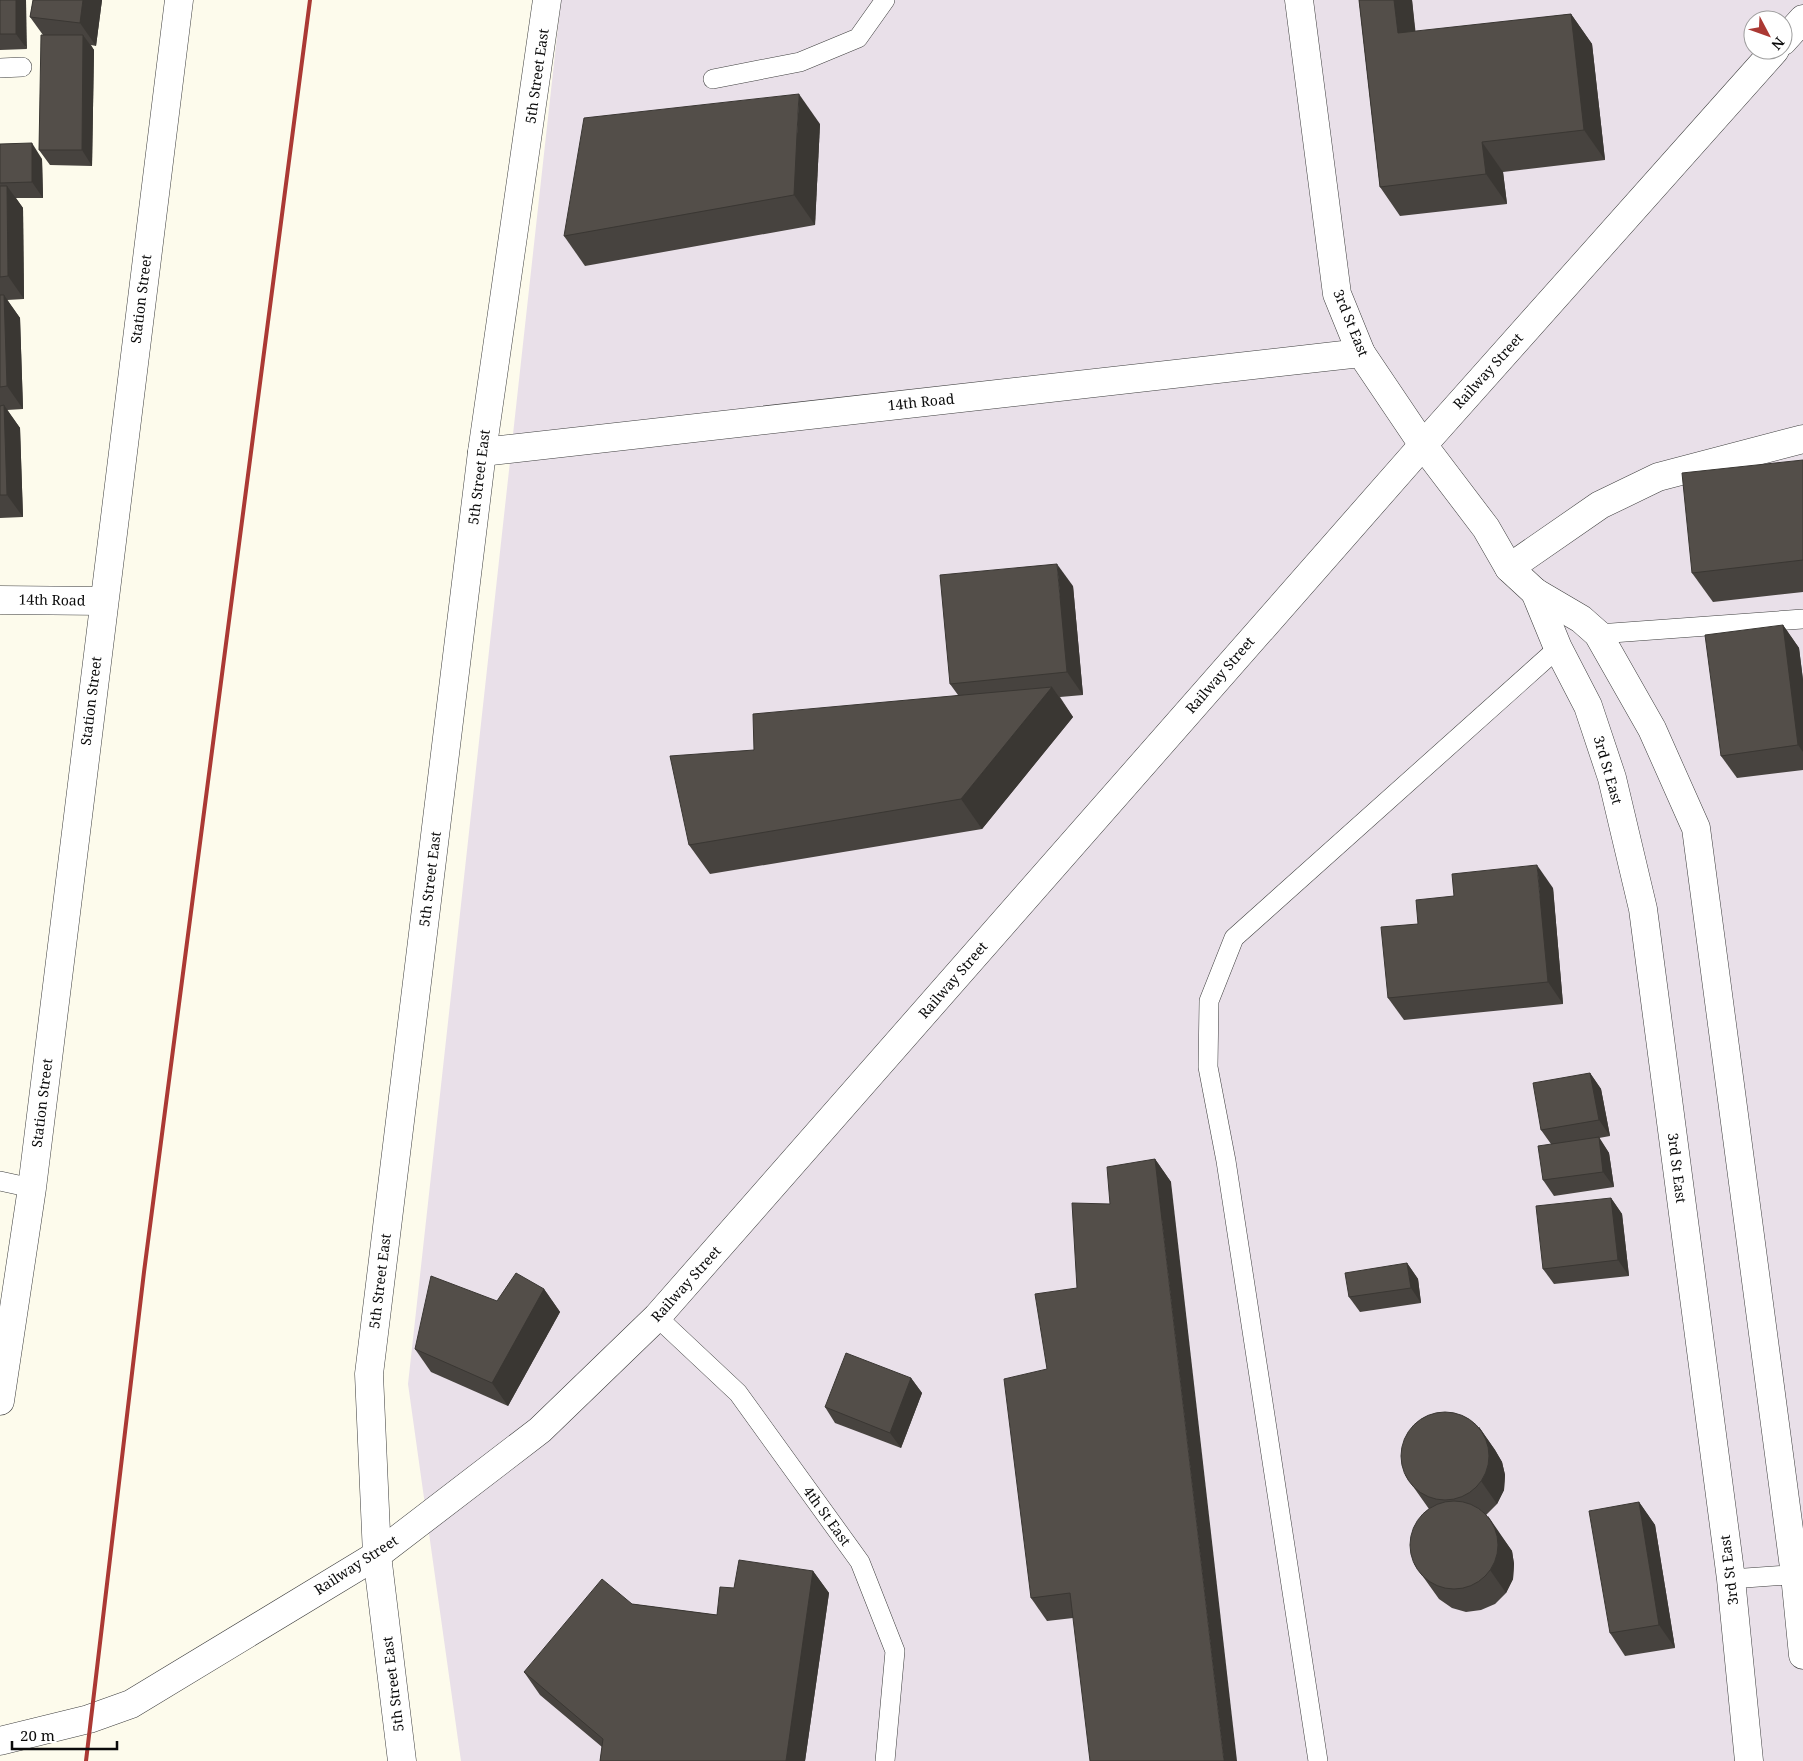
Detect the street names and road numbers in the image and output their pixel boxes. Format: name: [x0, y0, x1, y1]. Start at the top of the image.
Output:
street label: 5th Street East: [520, 27, 553, 125]
street label: Station Street: [126, 253, 155, 345]
street label: 3rd St East: [1329, 286, 1374, 359]
street label: Railway Street: [1448, 329, 1527, 413]
street label: 14th Road: [887, 389, 956, 414]
street label: 5th Street East: [463, 428, 494, 526]
street label: 14th Road: [18, 589, 86, 610]
street label: Railway Street: [1181, 632, 1258, 717]
street label: Station Street: [76, 655, 105, 747]
street label: 3rd St East: [1590, 733, 1627, 807]
street label: 5th Street East: [414, 830, 445, 928]
street label: Railway Street: [914, 937, 991, 1022]
street label: Station Street: [27, 1057, 56, 1149]
street label: 3rd St East: [1664, 1132, 1691, 1204]
street label: 5th Street East: [364, 1232, 395, 1330]
street label: Railway Street: [646, 1242, 725, 1326]
street label: 4th St East: [799, 1482, 855, 1549]
street label: Railway Street: [310, 1530, 401, 1599]
street label: 3rd St East: [1715, 1534, 1742, 1606]
street label: 5th Street East: [377, 1635, 408, 1733]

